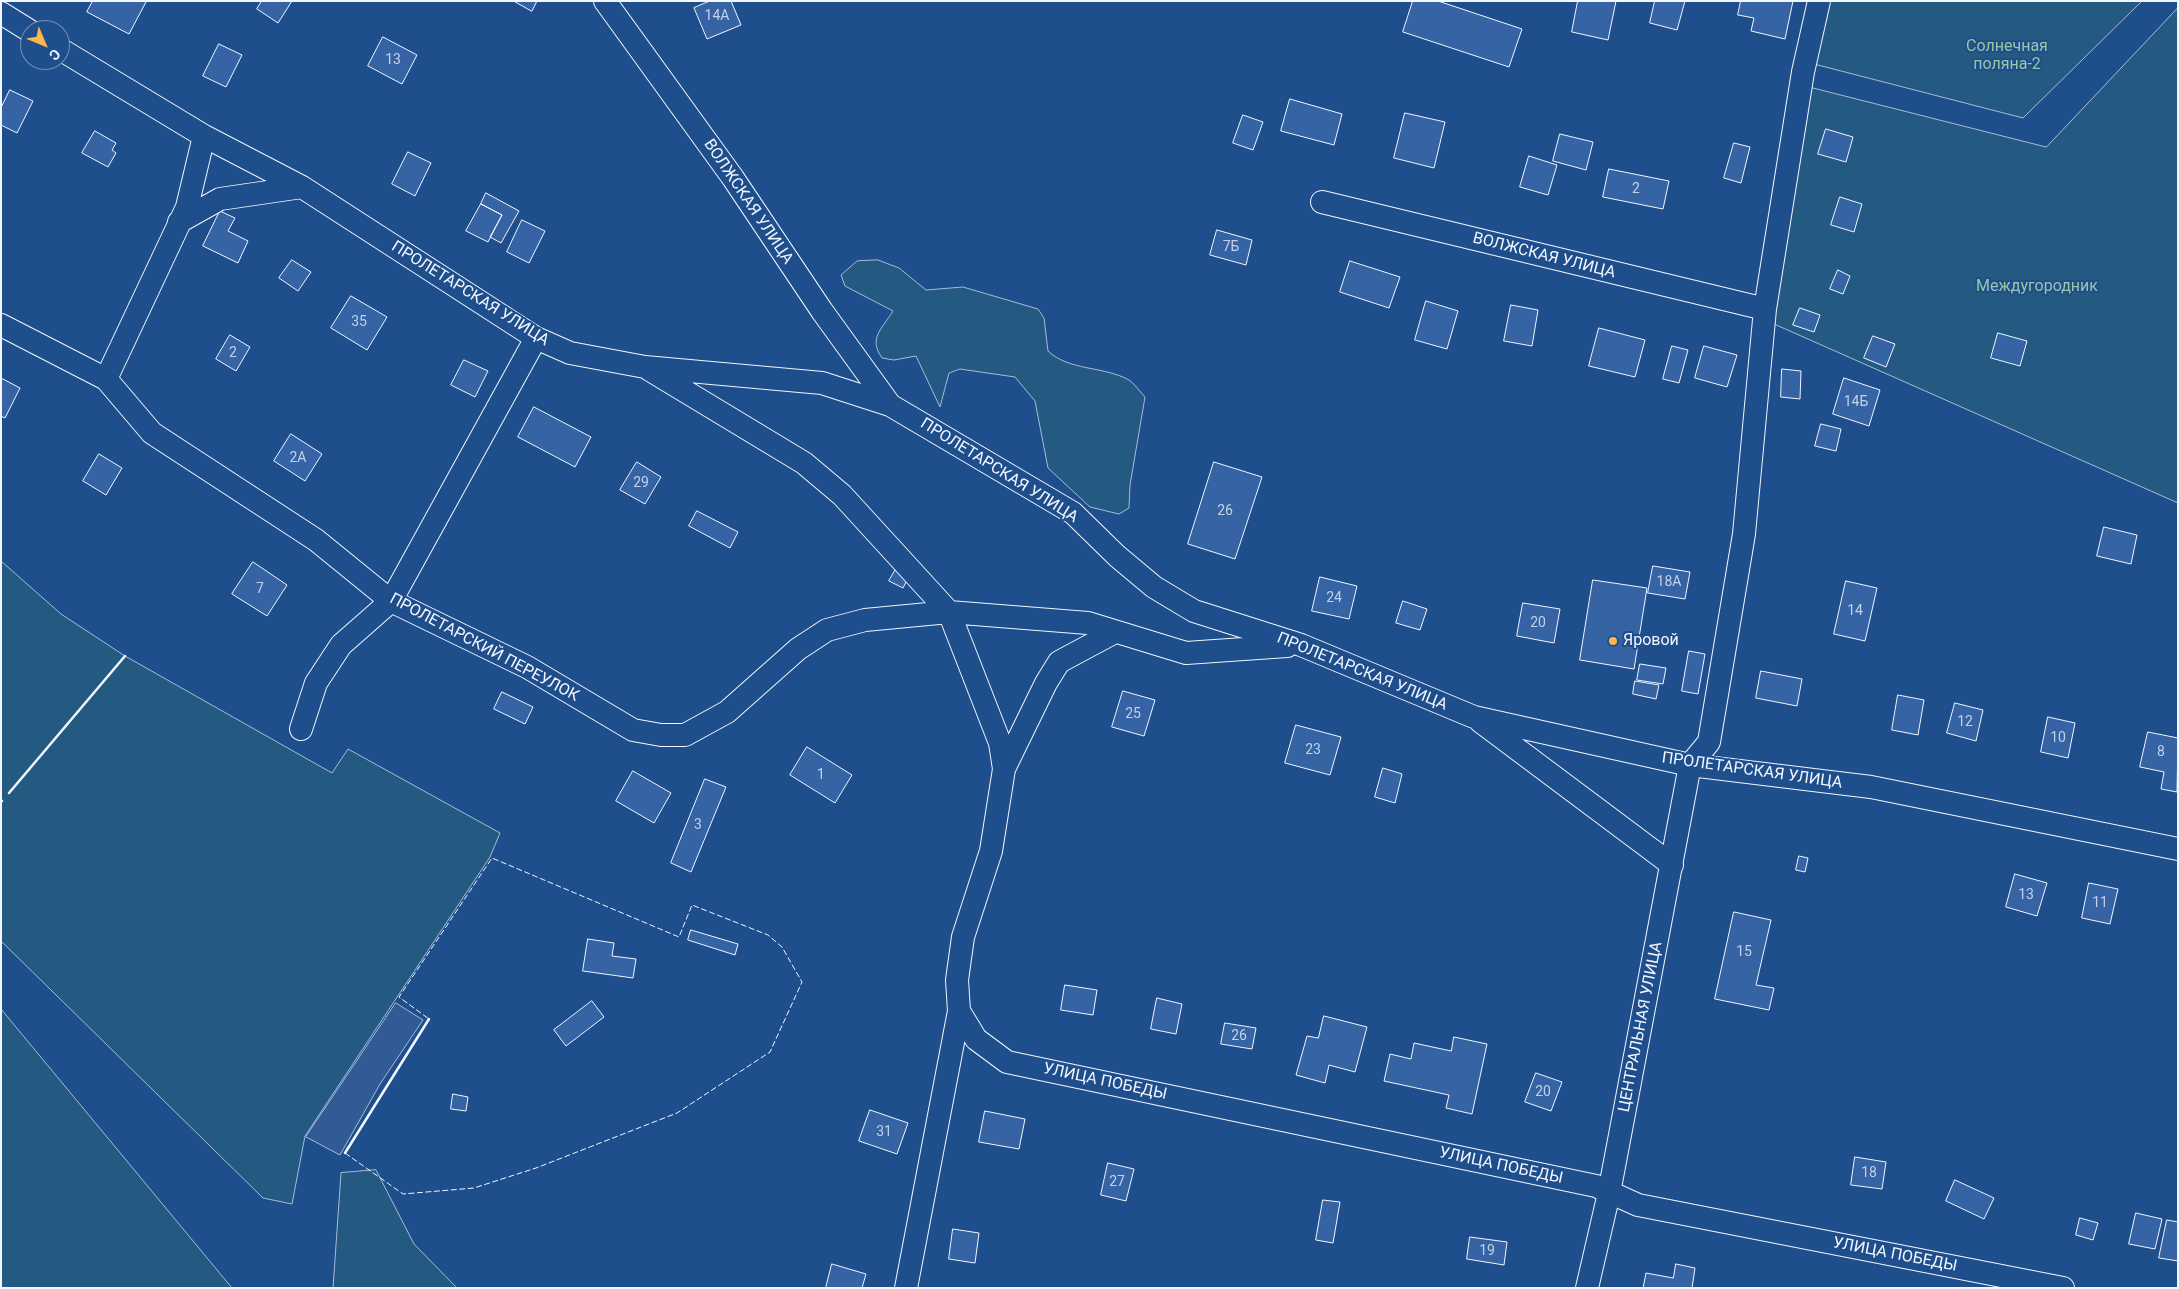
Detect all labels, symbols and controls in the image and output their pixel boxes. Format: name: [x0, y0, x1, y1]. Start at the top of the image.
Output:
house number: 14А: [705, 8, 729, 24]
north arrow: [20, 20, 70, 70]
park label: Солнечная поляна-2: [1966, 37, 2048, 75]
text: С: [46, 46, 64, 64]
house number: 13: [385, 52, 401, 68]
street label: ВОЛЖСКАЯ УЛИЦА: [699, 136, 797, 268]
house number: 2: [1632, 181, 1640, 197]
street label: ВОЛЖСКАЯ УЛИЦА: [1471, 229, 1617, 283]
street label: ПРОЛЕТАРСКАЯ УЛИЦА: [388, 238, 552, 350]
house number: 7Б: [1223, 239, 1239, 255]
park label: Междугородник: [1976, 277, 2098, 297]
house number: 35: [351, 314, 367, 330]
house number: 2: [229, 345, 237, 361]
house number: 14Б: [1844, 394, 1868, 410]
street label: ПРОЛЕТАРСКАЯ УЛИЦА: [917, 415, 1081, 527]
house number: 2А: [289, 450, 307, 466]
house number: 29: [633, 475, 649, 491]
house number: 26: [1217, 503, 1233, 519]
house number: 18А: [1657, 574, 1681, 590]
house number: 7: [256, 581, 264, 597]
street label: ПРОЛЕТАРСКИЙ ПЕРЕУЛОК: [386, 590, 582, 706]
house number: 24: [1326, 590, 1342, 606]
house number: 14: [1847, 603, 1863, 619]
house number: 20: [1530, 615, 1546, 631]
street label: ПРОЛЕТАРСКАЯ УЛИЦА: [1274, 629, 1450, 715]
place label: Яровой: [1623, 631, 1679, 651]
marker: Яровой: [1607, 635, 1619, 647]
house number: 25: [1125, 706, 1141, 722]
house number: 12: [1957, 714, 1973, 730]
house number: 10: [2050, 730, 2066, 746]
house number: 23: [1305, 742, 1321, 758]
house number: 8: [2157, 744, 2165, 760]
street label: ПРОЛЕТАРСКАЯ УЛИЦА: [1660, 749, 1844, 793]
house number: 1: [817, 767, 825, 783]
house number: 3: [694, 817, 702, 833]
house number: 13: [2018, 887, 2034, 903]
house number: 11: [2092, 895, 2108, 911]
street label: ЦЕНТРАЛЬНАЯ УЛИЦА: [1615, 940, 1667, 1114]
house number: 15: [1736, 944, 1752, 960]
house number: 26: [1231, 1028, 1247, 1044]
street label: УЛИЦА ПОБЕДЫ: [1041, 1060, 1169, 1104]
house number: 20: [1535, 1084, 1551, 1100]
house number: 31: [876, 1124, 892, 1140]
street label: УЛИЦА ПОБЕДЫ: [1437, 1144, 1565, 1188]
house number: 18: [1861, 1165, 1877, 1181]
house number: 27: [1109, 1174, 1125, 1190]
street label: УЛИЦА ПОБЕДЫ: [1831, 1234, 1959, 1276]
house number: 19: [1479, 1243, 1495, 1259]

